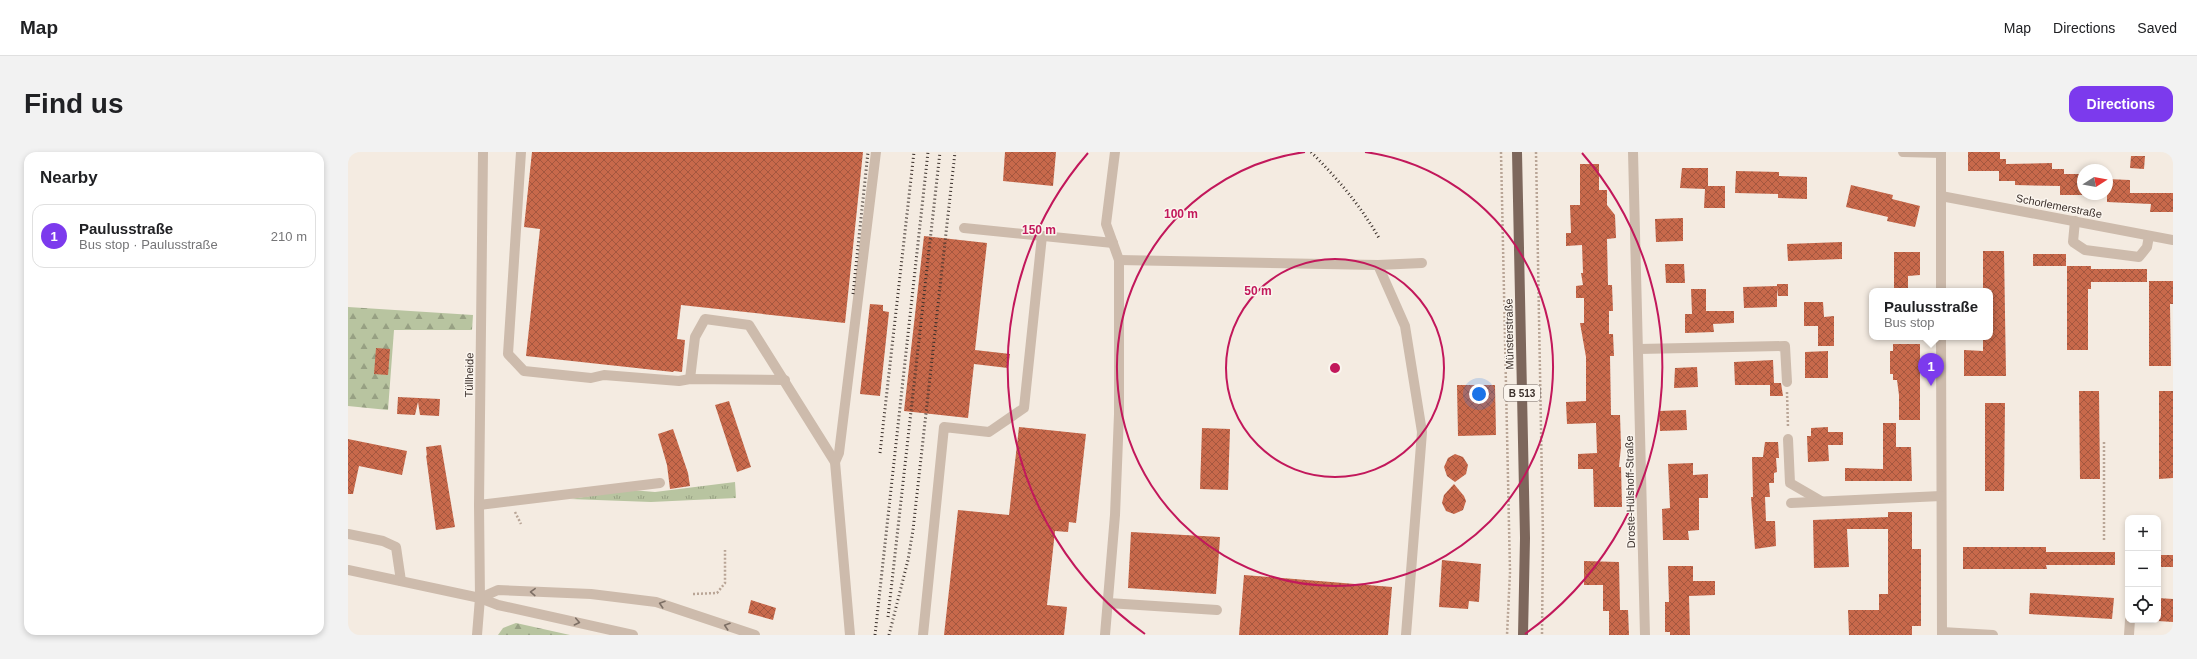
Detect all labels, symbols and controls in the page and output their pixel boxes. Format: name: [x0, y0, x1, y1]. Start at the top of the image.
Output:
text: Map: [20, 17, 58, 38]
text: Map: [2004, 20, 2031, 36]
text: Directions: [2053, 20, 2115, 36]
text: Saved: [2137, 20, 2177, 36]
button: Directions: [2069, 86, 2173, 122]
text: Find us: [24, 88, 124, 119]
north arrow: [2077, 164, 2113, 200]
text: Nearby: [40, 168, 98, 187]
street label: Schorlemerstraße: [2015, 192, 2103, 220]
text: 100 m: [1164, 207, 1198, 221]
text: Paulusstraße: [79, 220, 173, 237]
text: 150 m: [1022, 223, 1056, 237]
text: 1: [50, 229, 58, 244]
text: 210 m: [271, 229, 307, 244]
text: Bus stop · Paulusstraße: [79, 237, 218, 252]
text: 50 m: [1244, 284, 1272, 298]
popup: [1869, 288, 1993, 340]
street label: Münsterstraße: [1502, 298, 1516, 370]
text: Paulusstraße: [1884, 298, 1978, 315]
text: Bus stop: [1884, 315, 1934, 330]
street label: Tüllheide: [463, 353, 475, 397]
pin: 1: [1918, 353, 1944, 386]
centre of rings: [1328, 361, 1342, 375]
your location: [1469, 384, 1489, 404]
road number: B 513: [1504, 385, 1540, 401]
street label: Droste-Hülshoff-Straße: [1623, 435, 1637, 549]
map controls: [2125, 515, 2161, 623]
button: +: [2125, 515, 2161, 551]
button: −: [2125, 551, 2161, 587]
one-way arrow: [530, 587, 536, 596]
button: locate: [2125, 587, 2161, 623]
one-way arrow: [658, 601, 665, 609]
one-way arrow: [574, 618, 580, 626]
one-way arrow: [724, 622, 731, 631]

